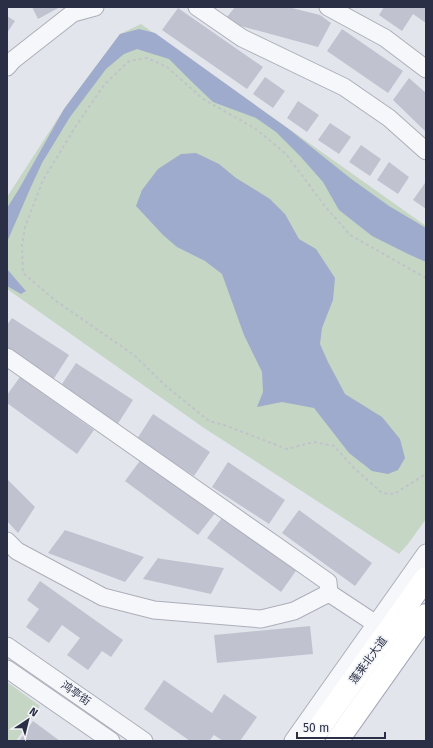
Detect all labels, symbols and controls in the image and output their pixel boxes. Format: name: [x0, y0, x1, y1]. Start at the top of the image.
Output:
street label: 蓬莱北大道: [347, 634, 390, 686]
street label: 鸿亭街: [58, 679, 93, 708]
north arrow: [8, 700, 48, 740]
text: N: [27, 705, 40, 720]
scale bar: [297, 714, 385, 740]
text: 50 m: [303, 721, 329, 735]

